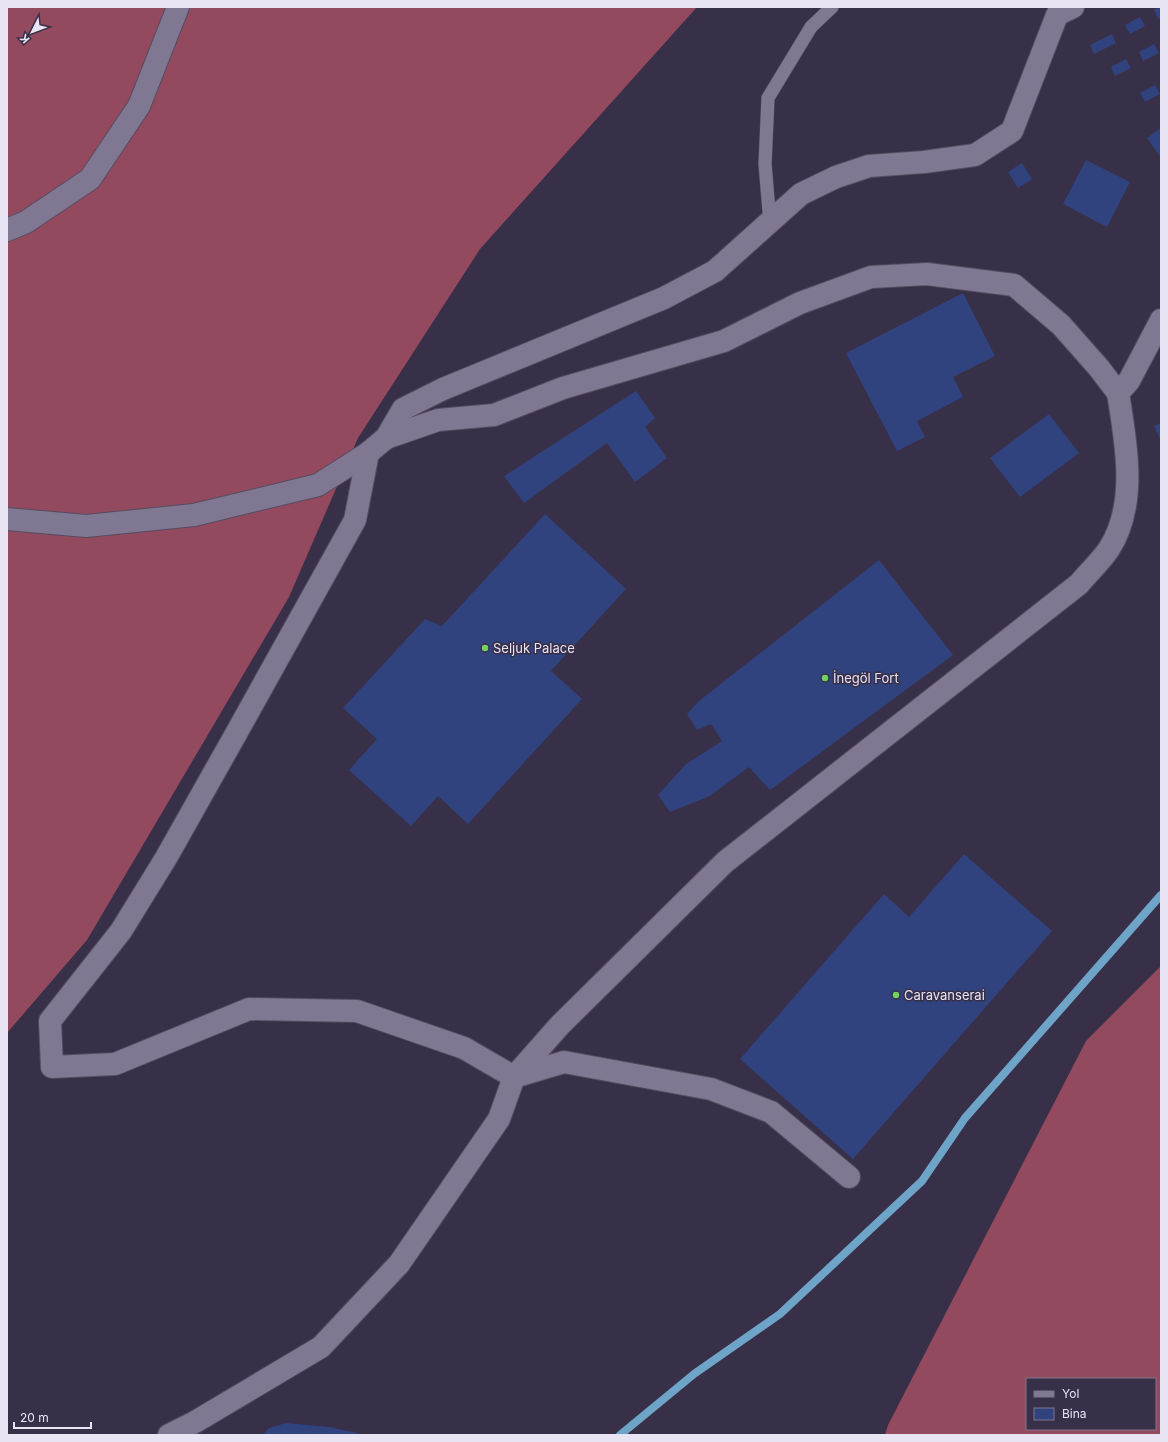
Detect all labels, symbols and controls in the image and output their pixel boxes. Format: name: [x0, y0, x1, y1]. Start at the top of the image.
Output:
north arrow: [12, 12, 52, 52]
text: K: [17, 31, 32, 46]
place label: Seljuk Palace: [493, 640, 575, 656]
marker: Seljuk Palace: [480, 643, 490, 653]
place label: İnegöl Fort: [833, 670, 899, 686]
marker: İnegöl Fort: [820, 673, 830, 683]
place label: Caravanserai: [904, 987, 985, 1003]
marker: Caravanserai: [891, 990, 901, 1000]
legend: [1026, 1378, 1156, 1430]
text: Yol: [1062, 1386, 1079, 1401]
scale bar: [14, 1404, 91, 1430]
text: Bina: [1062, 1406, 1087, 1421]
text: 20 m: [20, 1410, 49, 1425]

